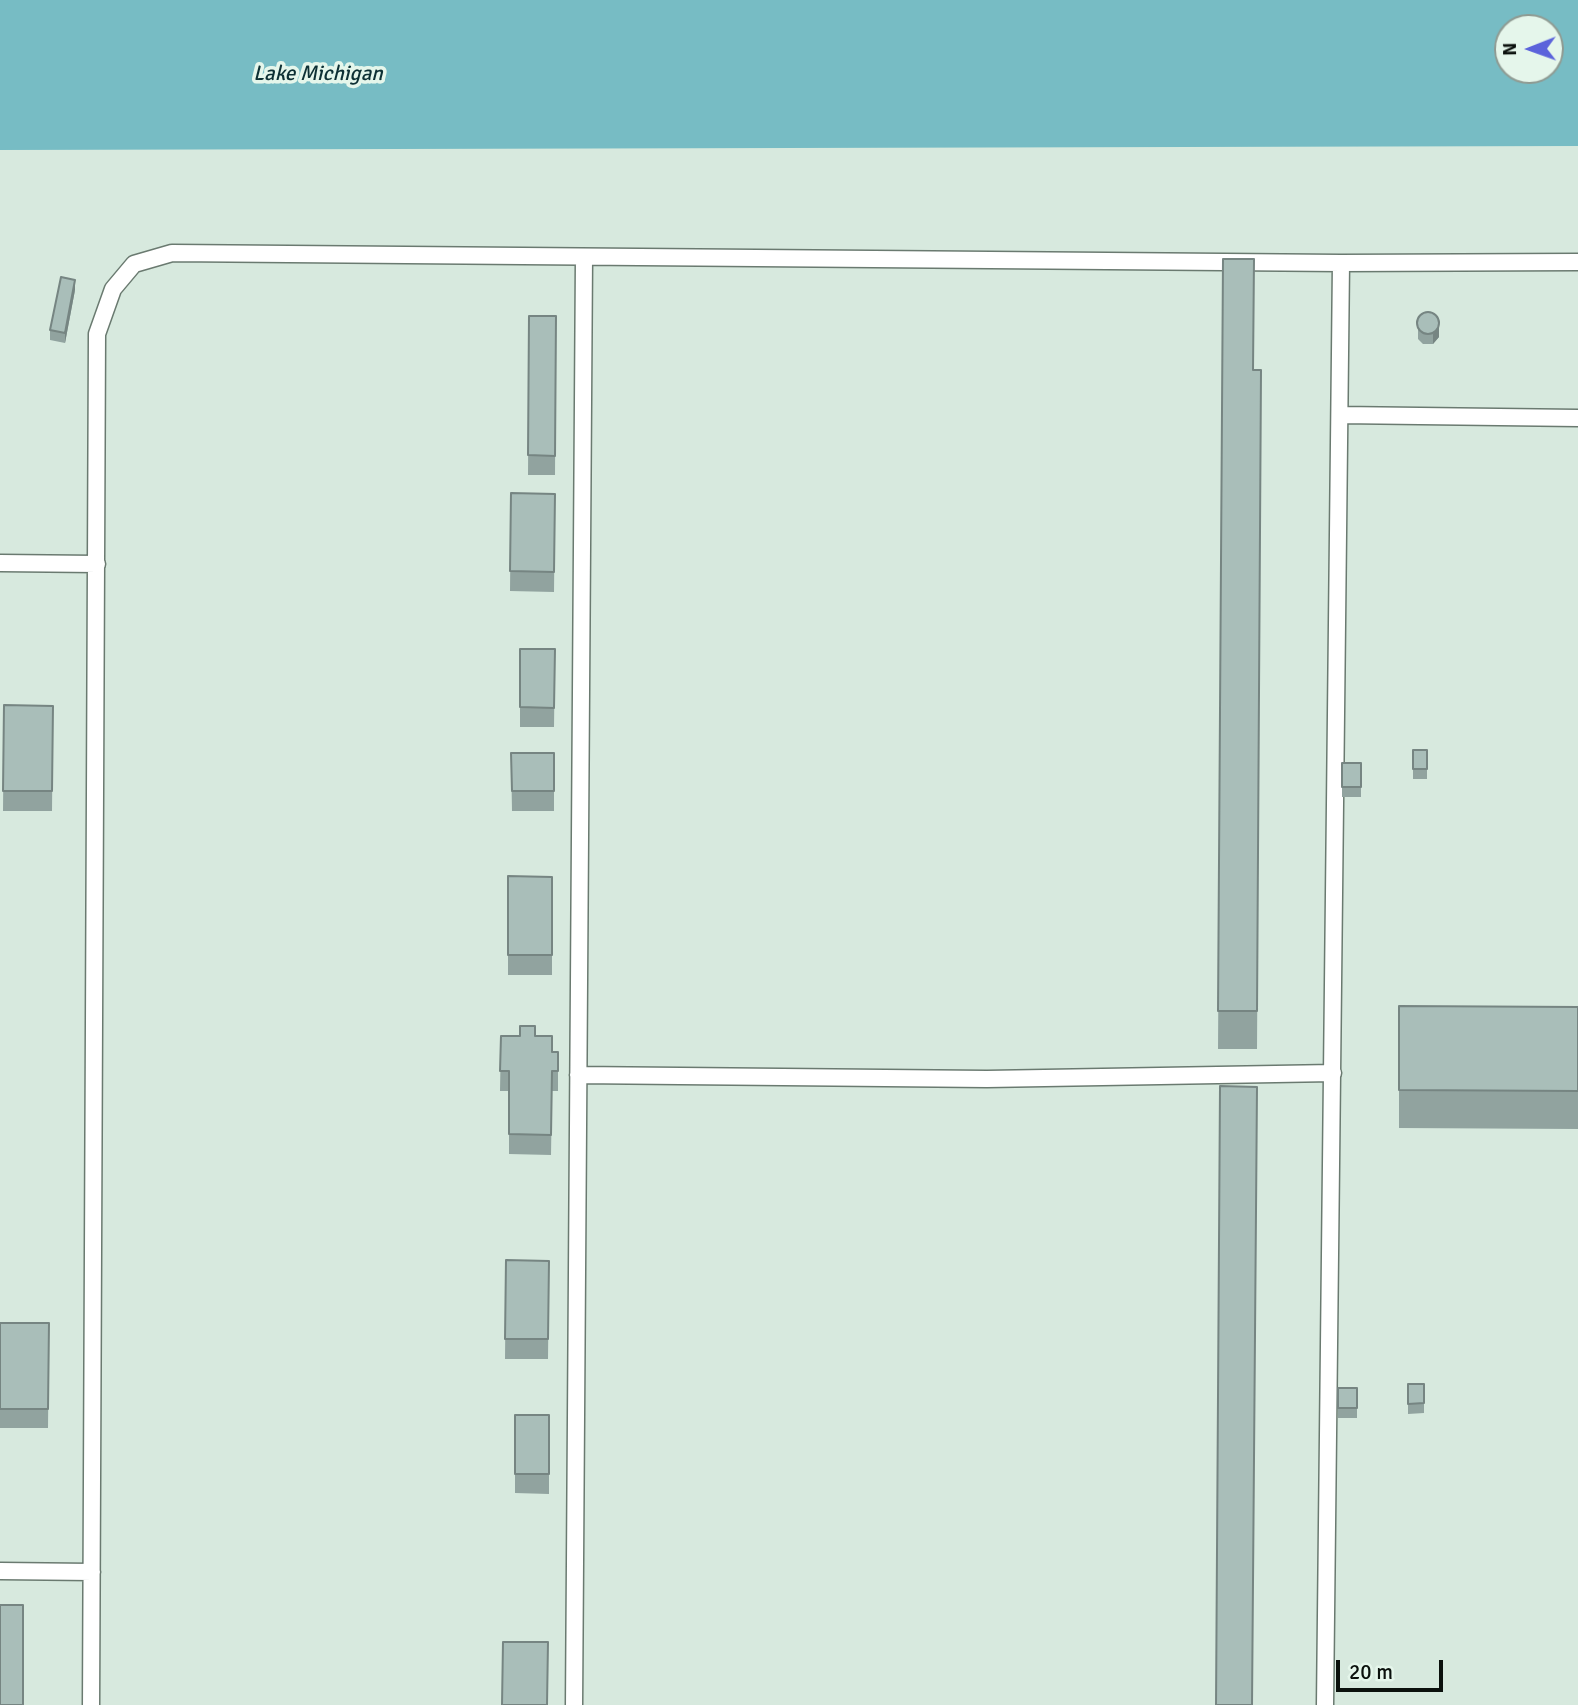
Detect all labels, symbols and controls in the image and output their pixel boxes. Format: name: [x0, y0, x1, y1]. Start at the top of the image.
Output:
north arrow: [1494, 14, 1564, 84]
text: N: [1498, 43, 1522, 56]
water label: Lake Michigan: [253, 61, 383, 87]
scale bar: [1340, 1646, 1447, 1690]
text: 20 m: [1349, 1659, 1393, 1685]

